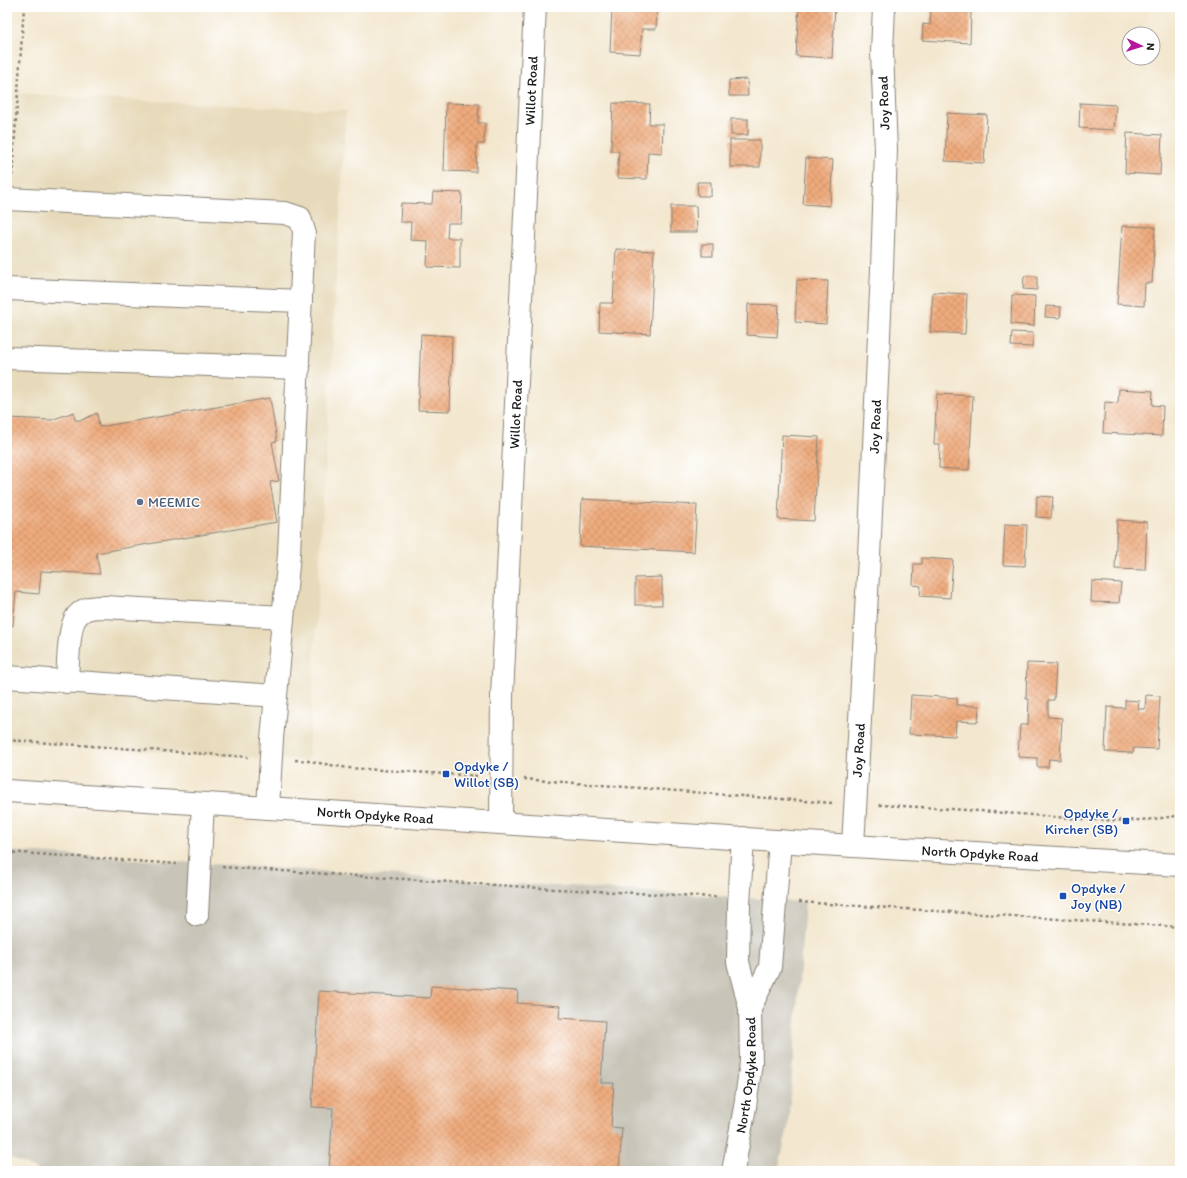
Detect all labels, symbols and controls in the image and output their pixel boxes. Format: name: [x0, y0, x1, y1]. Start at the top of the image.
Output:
north arrow: [1121, 26, 1161, 66]
text: N: [1144, 42, 1157, 51]
street label: Willot Road: [521, 55, 541, 126]
street label: Joy Road: [875, 75, 893, 130]
street label: Willot Road: [505, 379, 526, 450]
street label: Joy Road: [865, 399, 885, 454]
place label: MEEMIC: [148, 494, 200, 511]
marker: MEEMIC: [135, 497, 145, 507]
street label: Joy Road: [848, 722, 868, 778]
place label: Opdyke / Willot (SB): [454, 758, 519, 791]
marker: Opdyke / Willot (SB): [441, 769, 451, 779]
street label: North Opdyke Road: [316, 803, 435, 827]
place label: Opdyke / Kircher (SB): [1045, 805, 1118, 838]
marker: Opdyke / Kircher (SB): [1121, 816, 1131, 826]
street label: North Opdyke Road: [921, 841, 1039, 865]
place label: Opdyke / Joy (NB): [1071, 880, 1126, 913]
marker: Opdyke / Joy (NB): [1058, 891, 1068, 901]
street label: North Opdyke Road: [732, 1016, 760, 1135]

